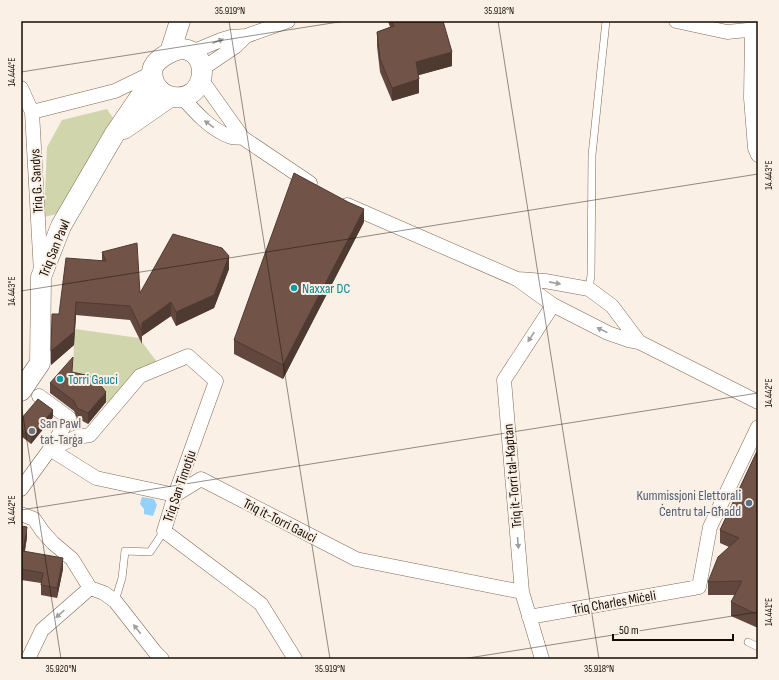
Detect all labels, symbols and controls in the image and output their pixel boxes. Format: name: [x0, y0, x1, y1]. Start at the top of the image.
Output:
text: 35.919°N: [215, 5, 245, 17]
text: 35.918°N: [484, 5, 514, 17]
one-way arrow: [213, 38, 225, 44]
text: 14.444°E: [6, 58, 18, 86]
one-way arrow: [204, 120, 214, 128]
street label: Triq G. Sandys: [26, 148, 47, 214]
text: 14.443°E: [763, 160, 775, 190]
street label: Triq San Pawl: [35, 217, 74, 279]
text: 14.443°E: [6, 276, 18, 306]
place label: Naxxar DC: [302, 280, 350, 297]
one-way arrow: [549, 281, 562, 287]
marker: Naxxar DC: [289, 283, 299, 293]
one-way arrow: [597, 327, 608, 333]
one-way arrow: [528, 331, 535, 343]
place label: Torri Gauci: [68, 371, 118, 388]
marker: Torri Gauci: [55, 374, 65, 384]
text: 14.442°E: [763, 378, 775, 408]
place label: San Pawl tat-Tarġa: [40, 415, 83, 448]
street label: Triq it-Torri tal-Kaptan: [499, 423, 526, 529]
marker: San Pawl tat-Tarġa: [27, 426, 37, 436]
street label: Triq San Timotju: [159, 448, 200, 524]
place label: Kummissjoni Elettorali Ċentru tal-Għadd: [637, 487, 741, 520]
text: 14.442°E: [6, 495, 18, 525]
street label: Triq it-Torri Gauci: [240, 495, 319, 546]
marker: Kummissjoni Elettorali Ċentru tal-Għadd: [744, 498, 754, 508]
one-way arrow: [514, 537, 521, 549]
street label: Triq Charles Miċeli: [571, 587, 657, 618]
text: 14.441°E: [763, 598, 775, 626]
one-way arrow: [55, 609, 65, 618]
scale bar: [613, 616, 733, 642]
text: 50 m: [619, 623, 639, 638]
one-way arrow: [133, 624, 141, 635]
text: 35.920°N: [46, 663, 76, 675]
text: 35.919°N: [315, 663, 345, 675]
text: 35.918°N: [584, 663, 614, 675]

